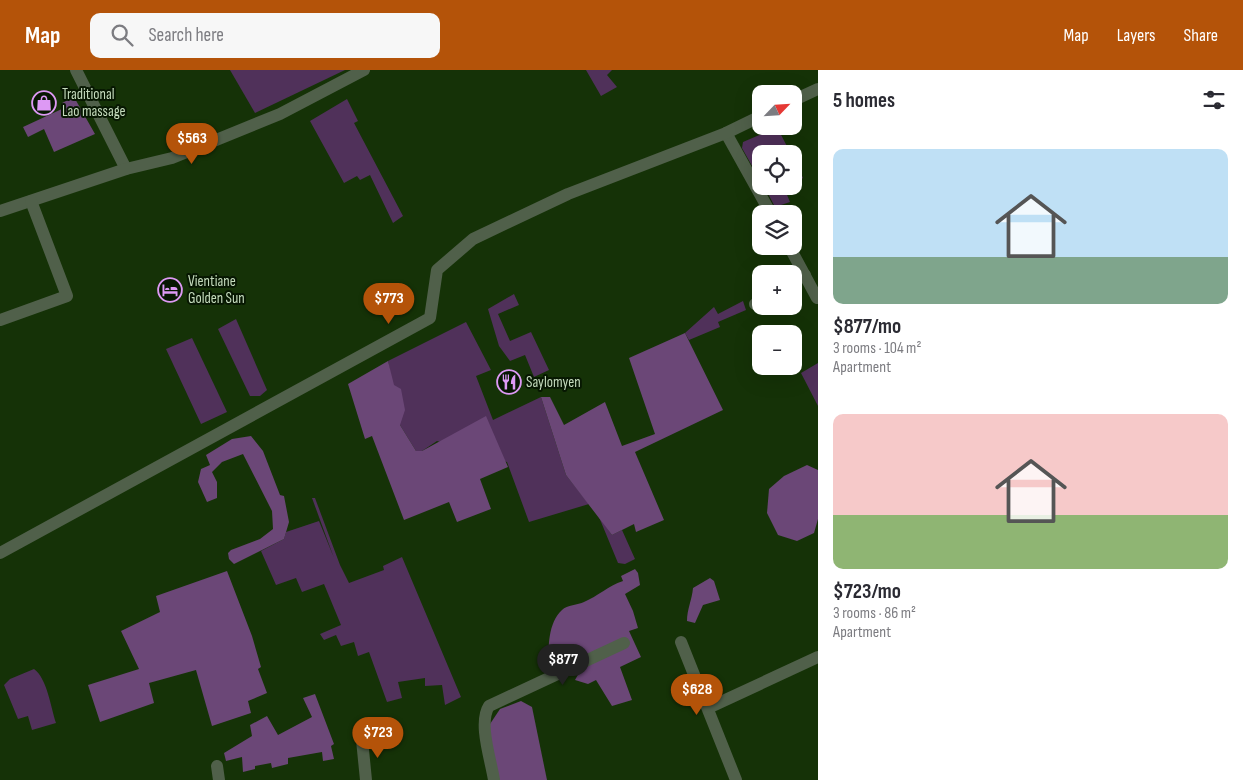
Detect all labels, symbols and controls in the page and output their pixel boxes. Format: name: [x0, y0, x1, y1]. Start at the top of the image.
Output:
search box: [90, 13, 440, 58]
text: Map: [25, 21, 60, 50]
icon: search: [108, 21, 136, 49]
text: Search here: [148, 24, 224, 47]
text: Map: [1064, 25, 1089, 46]
text: Layers: [1117, 25, 1156, 46]
text: Share: [1184, 25, 1218, 46]
place label: Traditional Lao massage: [62, 85, 126, 121]
north arrow: [752, 85, 802, 135]
map controls: [752, 85, 802, 375]
icon: filters: [1200, 86, 1228, 114]
text: 5 homes: [833, 88, 895, 113]
shop icon: Traditional Lao massage: [31, 90, 57, 116]
pin: $563: [162, 122, 222, 165]
text: $563: [177, 129, 207, 148]
button: locate: [752, 145, 802, 195]
icon: home: [986, 181, 1076, 271]
button: layers: [752, 205, 802, 255]
button: +: [752, 265, 802, 315]
place label: Vientiane Golden Sun: [188, 272, 245, 308]
hotel icon: Vientiane Golden Sun: [157, 277, 183, 303]
pin: $773: [359, 282, 419, 325]
text: $773: [374, 289, 404, 308]
text: $877/mo: [833, 314, 901, 339]
button: −: [752, 325, 802, 375]
text: 3 rooms · 104 m²: [833, 339, 921, 358]
text: Apartment: [833, 358, 891, 377]
restaurant icon: Saylomyen: [496, 369, 522, 395]
place label: Saylomyen: [526, 373, 581, 392]
icon: home: [986, 446, 1076, 536]
text: $723/mo: [833, 579, 901, 604]
text: 3 rooms · 86 m²: [833, 604, 916, 623]
text: Apartment: [833, 623, 891, 642]
pin: $877: [533, 644, 593, 686]
text: $877: [548, 650, 578, 669]
pin: $628: [667, 674, 727, 716]
text: $628: [682, 680, 712, 699]
pin: $723: [348, 716, 408, 759]
text: $723: [363, 723, 393, 742]

